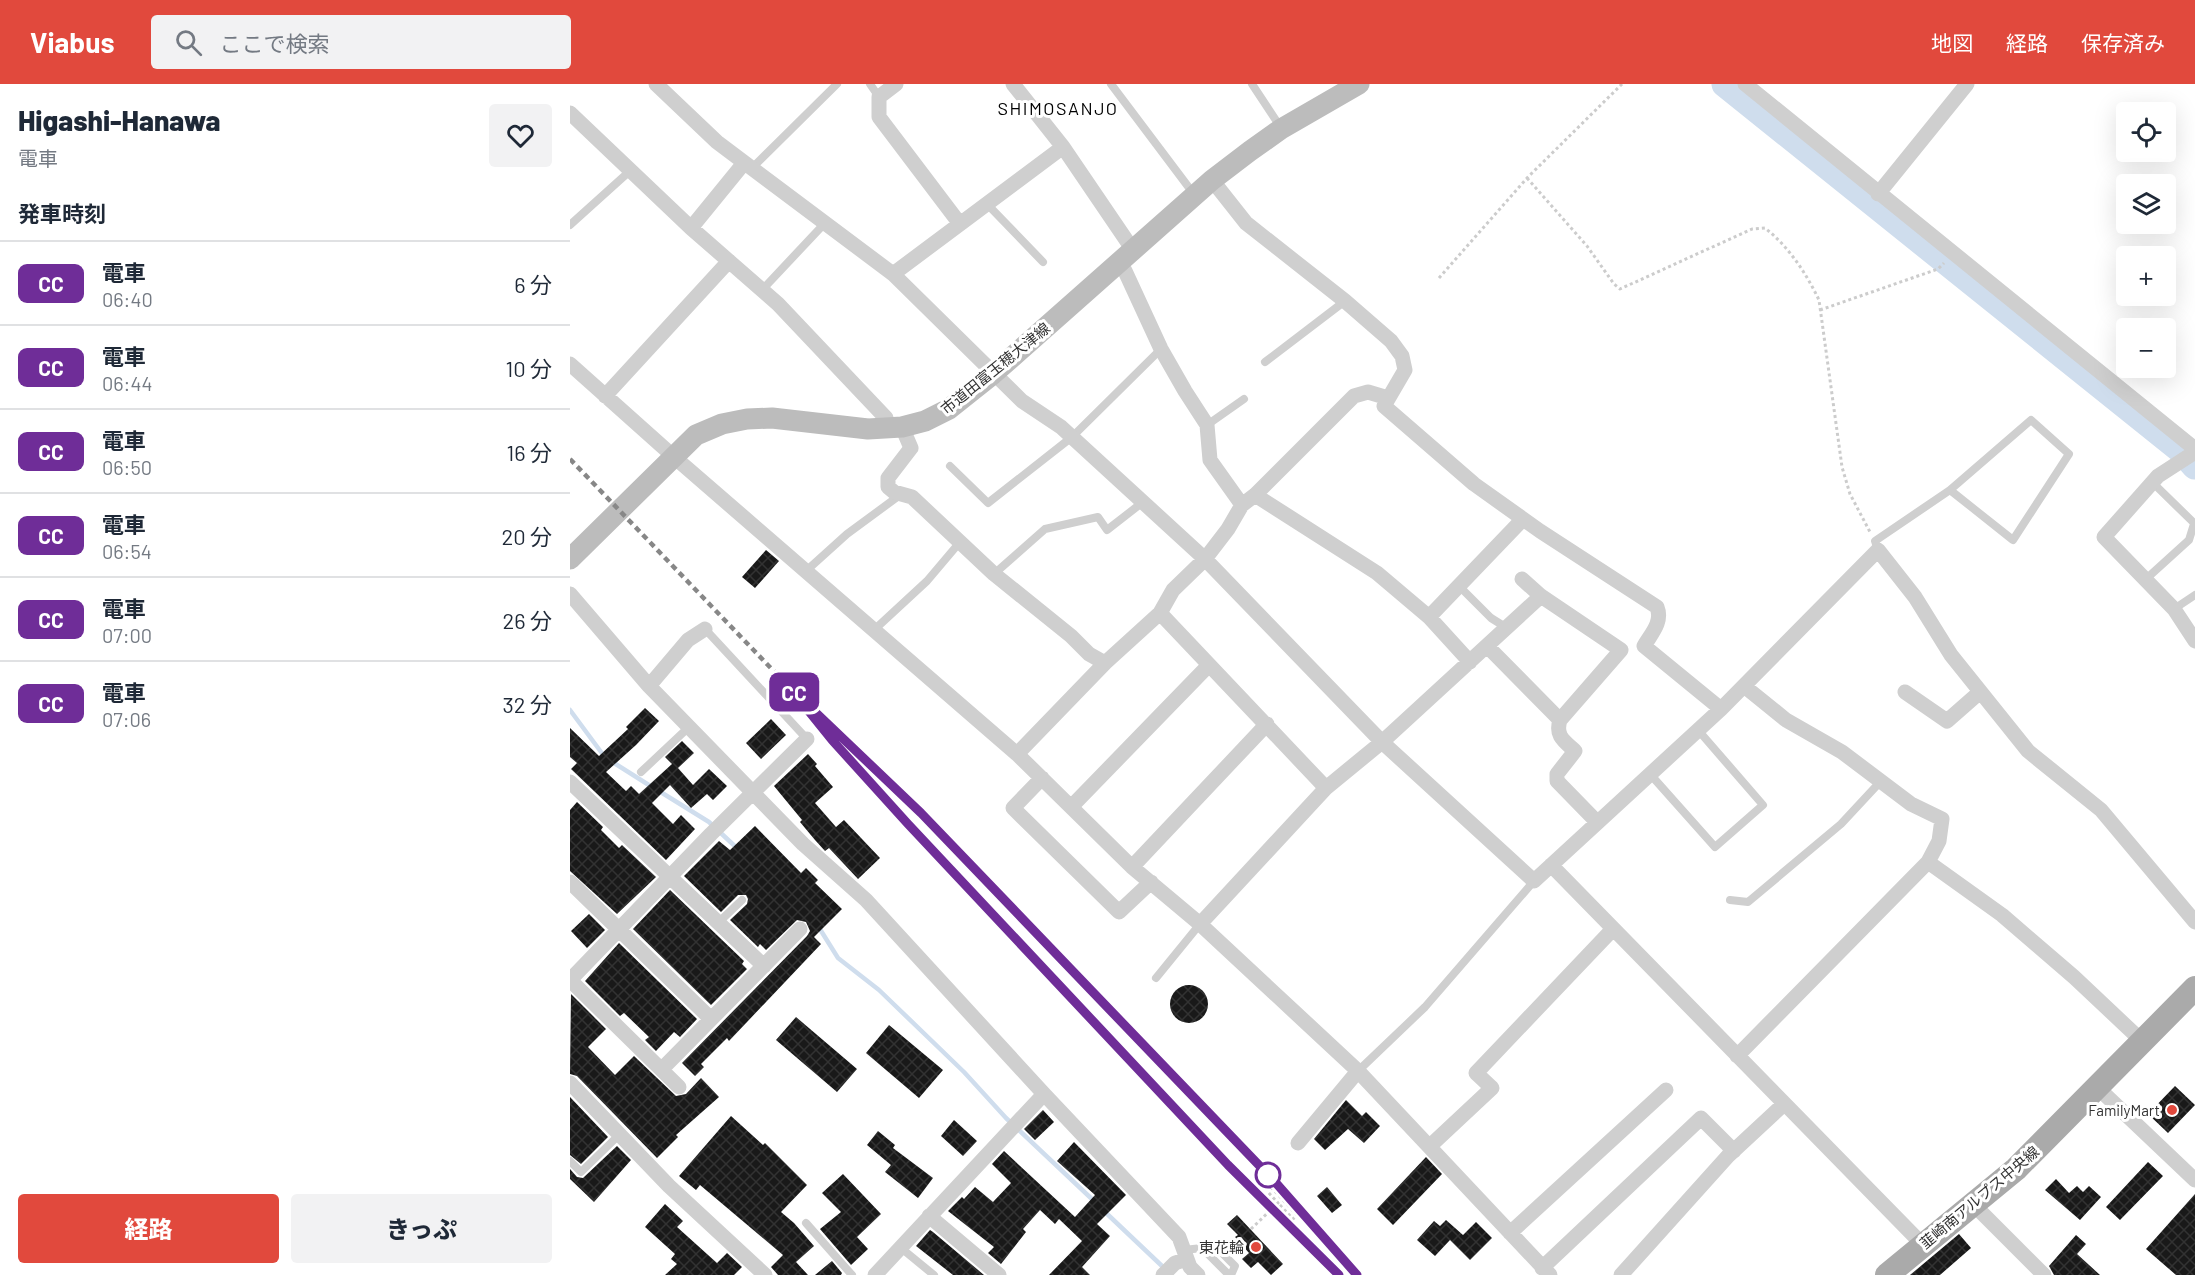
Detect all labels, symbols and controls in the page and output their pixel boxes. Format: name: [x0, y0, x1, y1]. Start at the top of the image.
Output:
search box: [151, 15, 571, 69]
text: Viabus: [30, 25, 115, 59]
icon: search: [172, 26, 205, 59]
text: ここで検索: [220, 30, 330, 56]
text: 地図: [1931, 30, 1973, 55]
text: 経路: [2006, 30, 2048, 55]
text: 保存済み: [2081, 30, 2165, 55]
district label: SHIMOSANJO: [998, 97, 1118, 119]
map controls: [2116, 102, 2176, 378]
button: locate: [2116, 102, 2176, 162]
text: Higashi-Hanawa: [18, 103, 220, 137]
button: heart: [489, 104, 552, 167]
text: 電車: [18, 146, 58, 170]
button: layers: [2116, 174, 2176, 234]
text: 発車時刻: [18, 200, 106, 226]
button: +: [2116, 246, 2176, 306]
text: 電車: [102, 259, 146, 285]
text: CC: [38, 271, 64, 296]
text: 6 分: [514, 271, 552, 297]
text: 06:40: [102, 287, 153, 311]
button: −: [2116, 318, 2176, 378]
street label: 市道田富玉穂大津線: [937, 319, 1053, 417]
text: 電車: [102, 343, 146, 369]
text: CC: [38, 355, 64, 380]
text: 10 分: [505, 355, 552, 381]
text: 06:44: [102, 371, 152, 395]
text: 電車: [102, 427, 146, 453]
text: CC: [38, 439, 64, 464]
text: 16 分: [507, 439, 552, 465]
text: 06:50: [102, 455, 152, 479]
text: 電車: [102, 511, 146, 537]
text: CC: [38, 523, 64, 548]
text: 20 分: [501, 523, 552, 549]
text: 06:54: [102, 539, 152, 563]
text: 電車: [102, 595, 146, 621]
text: CC: [38, 607, 64, 632]
text: 26 分: [502, 607, 552, 633]
text: 07:00: [102, 623, 152, 647]
line badge: CC: [767, 672, 821, 712]
text: 電車: [102, 679, 146, 705]
text: CC: [781, 680, 807, 705]
text: CC: [38, 691, 64, 716]
text: 32 分: [502, 691, 552, 717]
text: 07:06: [102, 707, 151, 731]
place label: FamilyMart: [2088, 1101, 2160, 1119]
marker: FamilyMart: [2165, 1103, 2179, 1117]
street label: 韮崎南アルプス中央線: [1916, 1142, 2042, 1252]
unlabelled marker: [1255, 1162, 1281, 1188]
button: 経路: [18, 1194, 279, 1263]
button: きっぷ: [291, 1194, 552, 1263]
place label: 東花輪: [1199, 1238, 1244, 1256]
marker: 東花輪: [1249, 1240, 1263, 1254]

